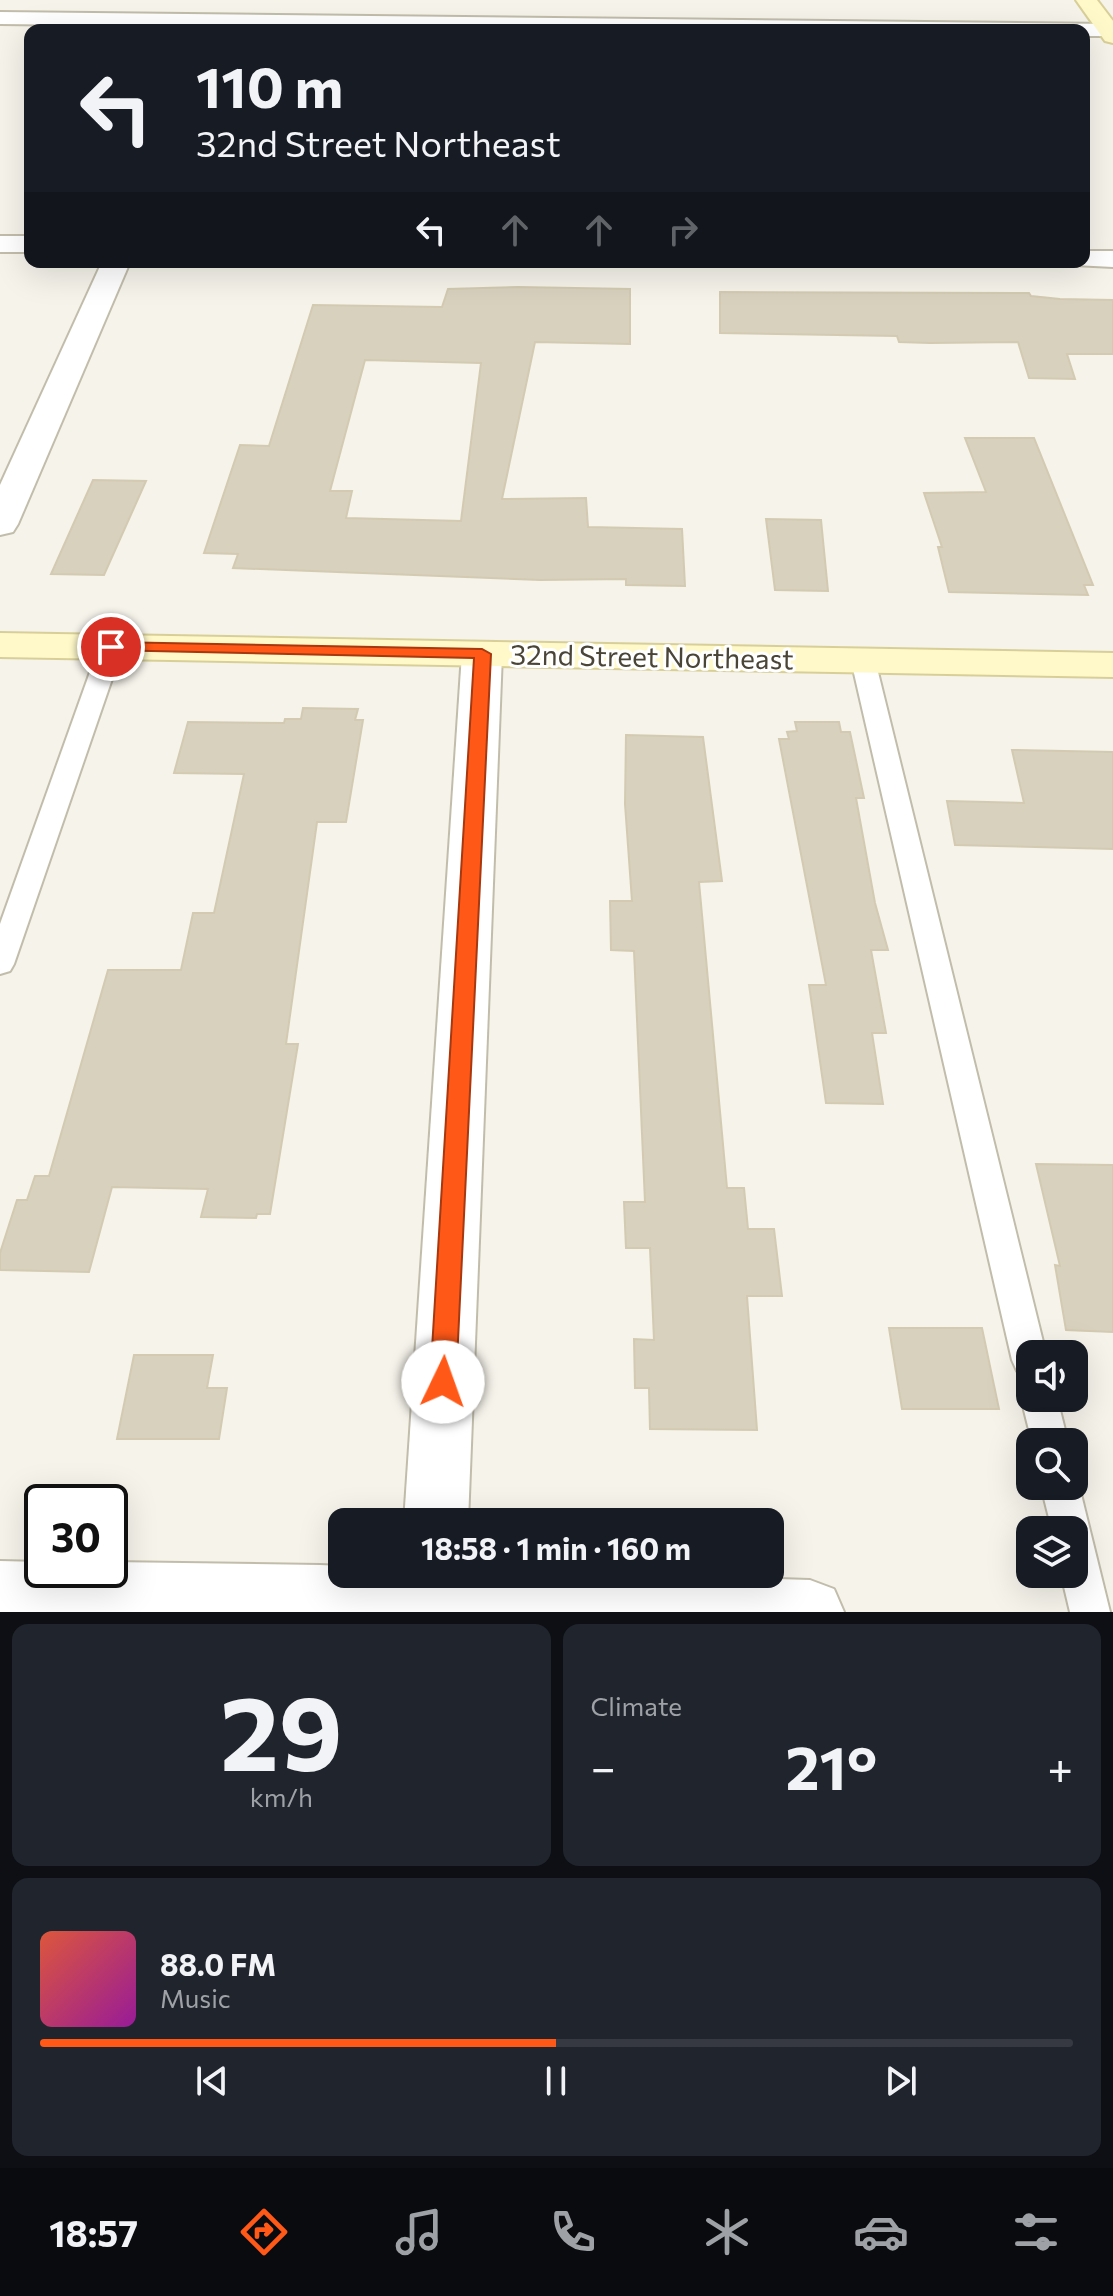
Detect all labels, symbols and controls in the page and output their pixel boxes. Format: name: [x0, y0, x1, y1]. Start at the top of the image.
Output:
text: 110 m: [196, 51, 343, 120]
icon: left: [64, 56, 168, 160]
text: 32nd Street Northeast: [196, 120, 561, 164]
icon: left: [409, 208, 453, 252]
icon: ahead: [493, 208, 537, 252]
icon: ahead: [577, 208, 621, 252]
icon: right: [661, 208, 705, 252]
pin: [77, 613, 145, 681]
icon: arrive: [89, 625, 133, 669]
street label: 32nd Street Northeast: [510, 637, 794, 675]
position arrow: [401, 1340, 485, 1424]
map controls: [1016, 1340, 1088, 1588]
button: sound: [1016, 1340, 1088, 1412]
button: search: [1016, 1428, 1088, 1500]
speed limit sign: 30: [24, 1484, 128, 1588]
button: layers: [1016, 1516, 1088, 1588]
text: 18:58 · 1 min · 160 m: [421, 1529, 691, 1566]
text: 29: [220, 1665, 343, 1792]
text: Climate: [591, 1690, 682, 1721]
text: 21°: [785, 1729, 877, 1802]
text: −: [591, 1739, 616, 1793]
text: +: [1047, 1739, 1073, 1793]
text: km/h: [250, 1781, 313, 1812]
text: 88.0 FM: [160, 1945, 276, 1982]
text: Music: [160, 1982, 231, 2013]
icon: previous: [190, 2059, 234, 2103]
icon: pause: [534, 2059, 578, 2103]
icon: next: [879, 2059, 923, 2103]
icon: directions: [236, 2204, 292, 2260]
icon: music: [391, 2204, 447, 2260]
icon: phone: [545, 2204, 601, 2260]
icon: climate: [699, 2204, 755, 2260]
icon: car: [853, 2204, 909, 2260]
icon: filters: [1008, 2204, 1064, 2260]
text: 18:57: [49, 2210, 138, 2254]

